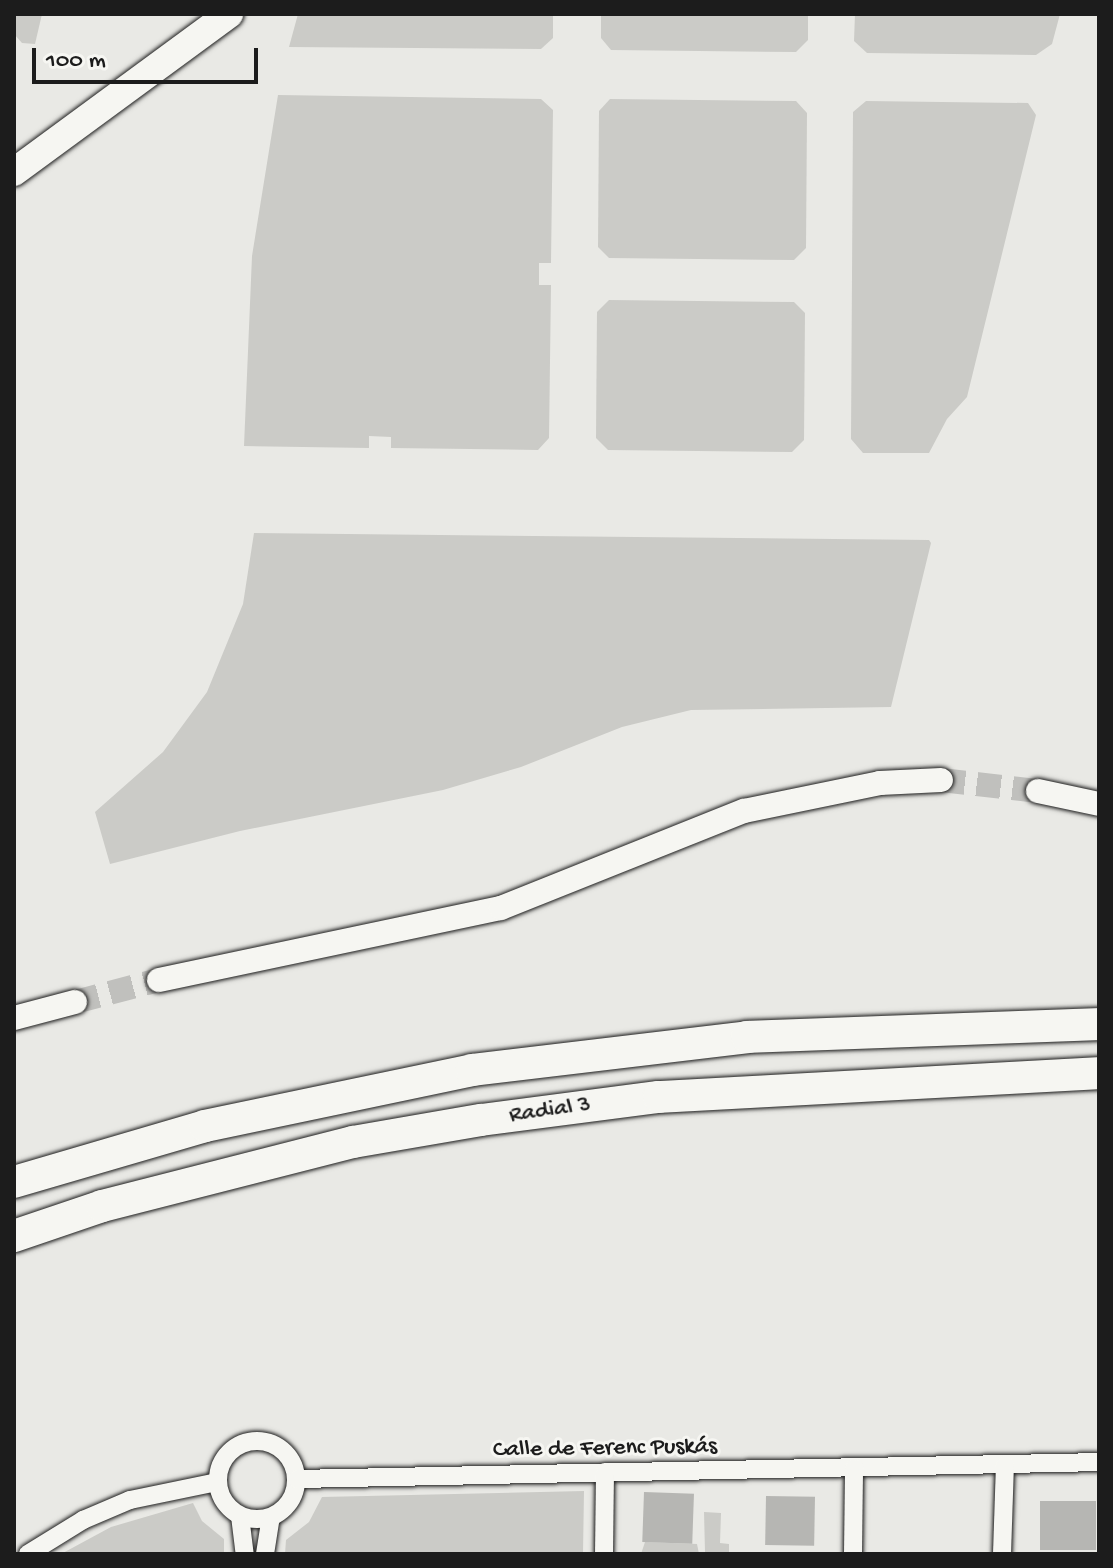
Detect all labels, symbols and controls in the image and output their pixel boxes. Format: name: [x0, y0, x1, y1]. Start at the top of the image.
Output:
scale bar: [36, 32, 262, 82]
text: 100 m: [46, 47, 106, 76]
street label: Radial 3: [507, 1091, 593, 1131]
street label: Calle de Ferenc Puskás: [493, 1433, 717, 1465]

